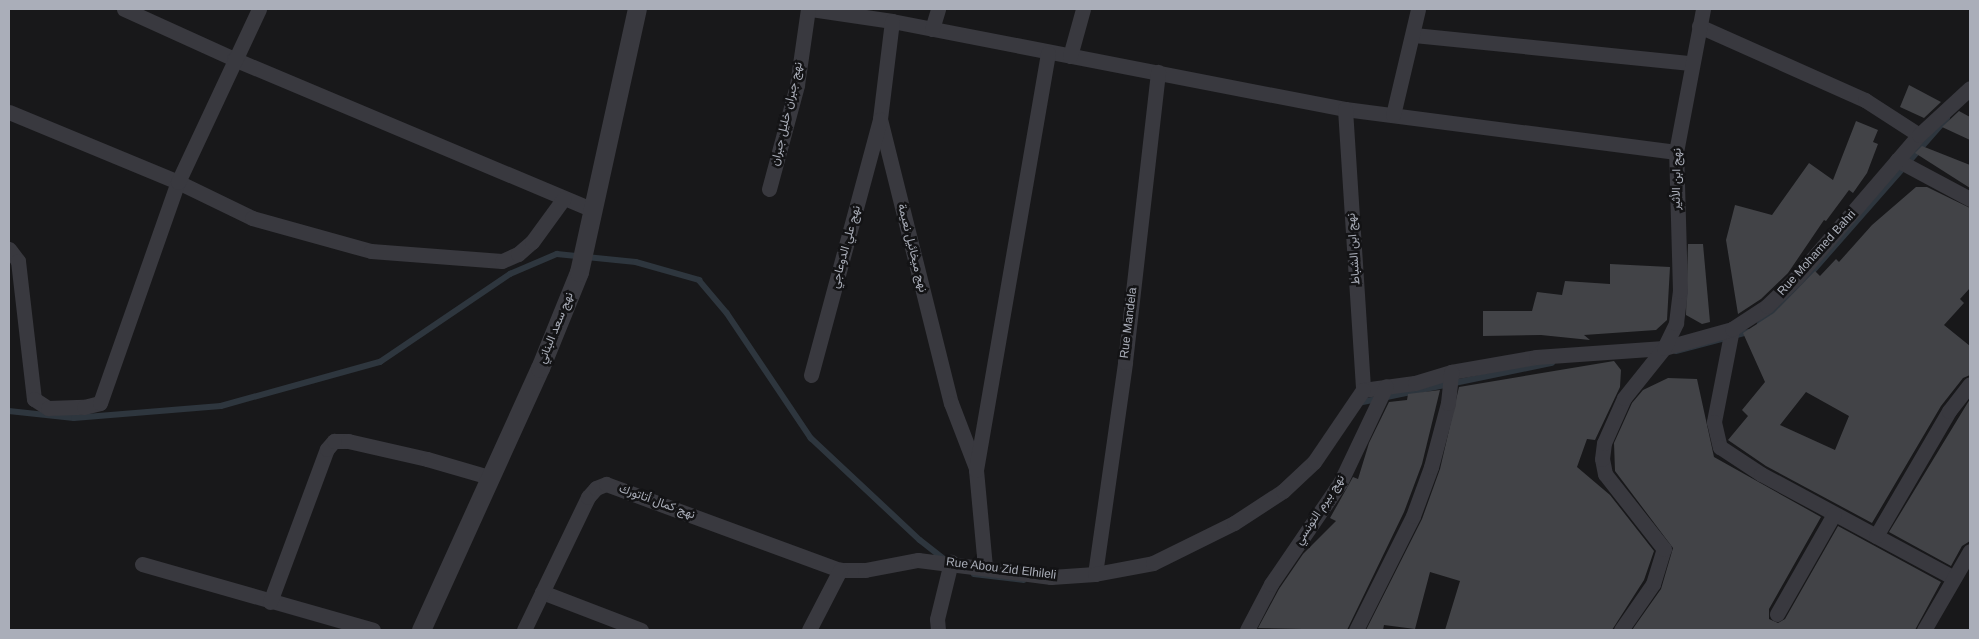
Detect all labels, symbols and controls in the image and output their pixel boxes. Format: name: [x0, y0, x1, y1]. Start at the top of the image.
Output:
street label: نهج جبران خليل جبران: [768, 61, 806, 167]
street label: نهج ابن الأثير: [1669, 148, 1685, 210]
street label: نهج ميخائيل نعيمة: [894, 202, 930, 294]
street label: نهج علي الدوعاجي: [828, 204, 864, 290]
street label: Rue Mohamed Bahri: [1775, 207, 1859, 299]
street label: نهج ابن الشباط: [1344, 213, 1364, 285]
street label: Rue Mandela: [1118, 287, 1140, 359]
street label: نهج سعد البناني: [535, 290, 577, 366]
street label: نهج بيرم التونسي: [1292, 472, 1348, 548]
street label: نهج كمال أتاتورك: [617, 482, 697, 522]
street label: Rue Abou Zid Elhileli: [945, 555, 1057, 583]

